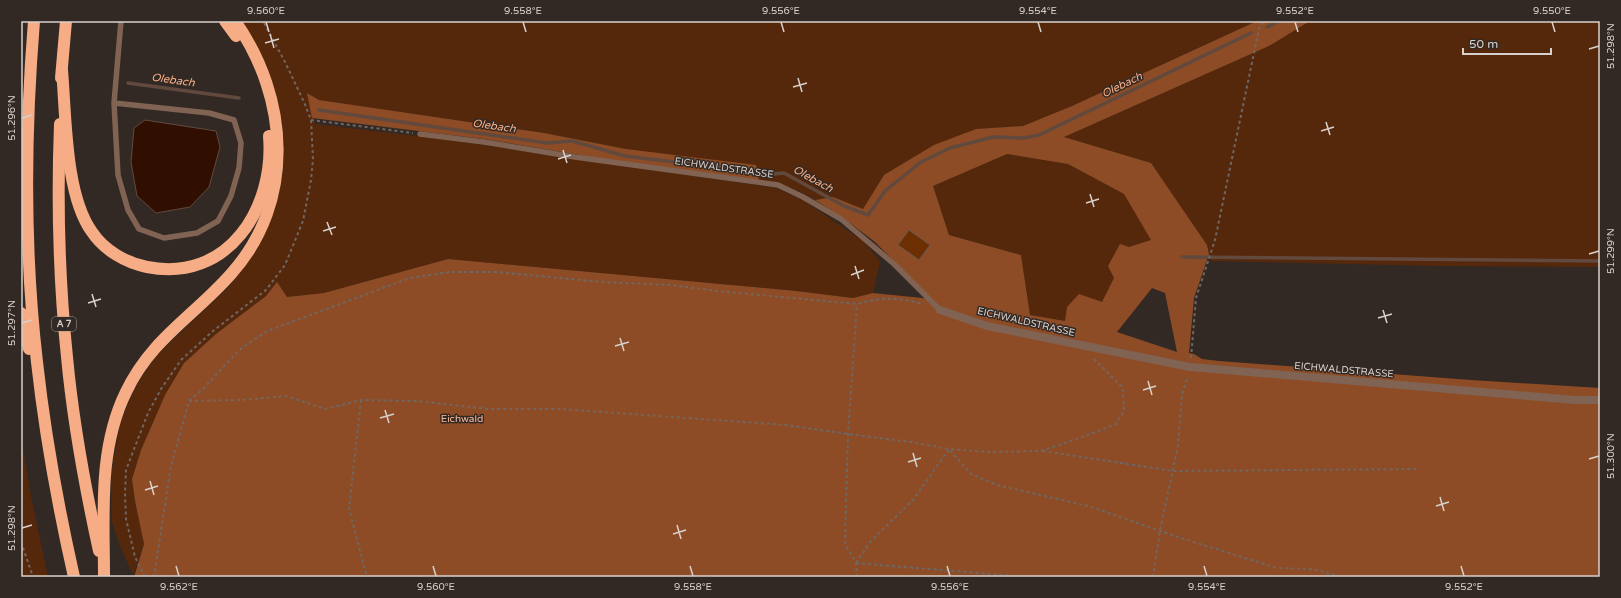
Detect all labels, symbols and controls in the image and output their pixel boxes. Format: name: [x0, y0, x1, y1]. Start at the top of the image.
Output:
text: 9.560°E: [247, 5, 285, 17]
text: 9.558°E: [504, 5, 542, 17]
text: 9.556°E: [762, 5, 800, 17]
text: 9.554°E: [1019, 5, 1057, 17]
text: 9.552°E: [1276, 5, 1314, 17]
text: 9.550°E: [1533, 5, 1571, 17]
text: 51.298°N: [1605, 23, 1617, 69]
scale bar: [1463, 30, 1551, 56]
text: 50 m: [1469, 37, 1498, 51]
water label: Olebach: [1100, 69, 1145, 100]
water label: Olebach: [151, 71, 196, 90]
text: 51.296°N: [6, 95, 18, 141]
water label: Olebach: [472, 117, 517, 136]
street label: EICHWALDSTRASSE: [674, 155, 774, 181]
water label: Olebach: [791, 163, 835, 195]
text: 51.299°N: [1605, 228, 1617, 274]
text: 51.297°N: [6, 300, 18, 346]
street label: EICHWALDSTRASSE: [976, 305, 1076, 339]
road number: A 7: [52, 317, 76, 331]
street label: EICHWALDSTRASSE: [1294, 360, 1394, 380]
park label: Eichwald: [441, 413, 483, 425]
text: 51.300°N: [1605, 433, 1617, 479]
text: 51.298°N: [6, 505, 18, 551]
text: 9.562°E: [160, 581, 198, 593]
text: 9.560°E: [417, 581, 455, 593]
text: 9.558°E: [674, 581, 712, 593]
text: 9.556°E: [931, 581, 969, 593]
text: 9.554°E: [1188, 581, 1226, 593]
text: 9.552°E: [1445, 581, 1483, 593]

